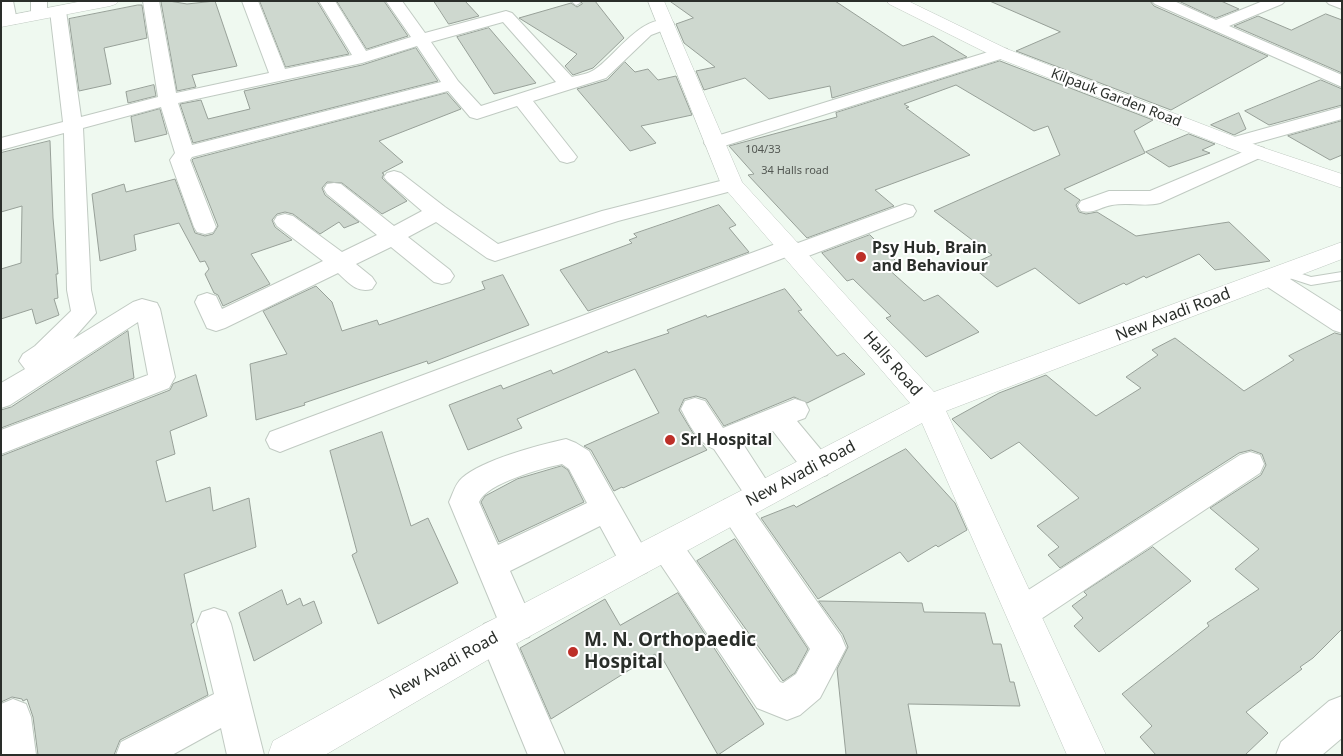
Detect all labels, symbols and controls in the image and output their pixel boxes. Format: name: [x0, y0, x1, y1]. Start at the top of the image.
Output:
street label: Kilpauk Garden Road: [1049, 65, 1183, 131]
house number: 104/33: [745, 143, 781, 157]
house number: 34 Halls road: [761, 164, 829, 178]
place label: Psy Hub, Brain and Behaviour: [872, 238, 988, 276]
marker: Psy Hub, Brain and Behaviour: [854, 250, 868, 264]
street label: New Avadi Road: [1113, 284, 1233, 346]
street label: Halls Road: [859, 328, 925, 400]
place label: Srl Hospital: [681, 430, 772, 450]
marker: Srl Hospital: [663, 433, 677, 447]
street label: New Avadi Road: [743, 437, 859, 511]
street label: New Avadi Road: [386, 628, 502, 704]
place label: M. N. Orthopaedic Hospital: [584, 630, 756, 674]
marker: M. N. Orthopaedic Hospital: [566, 645, 580, 659]

